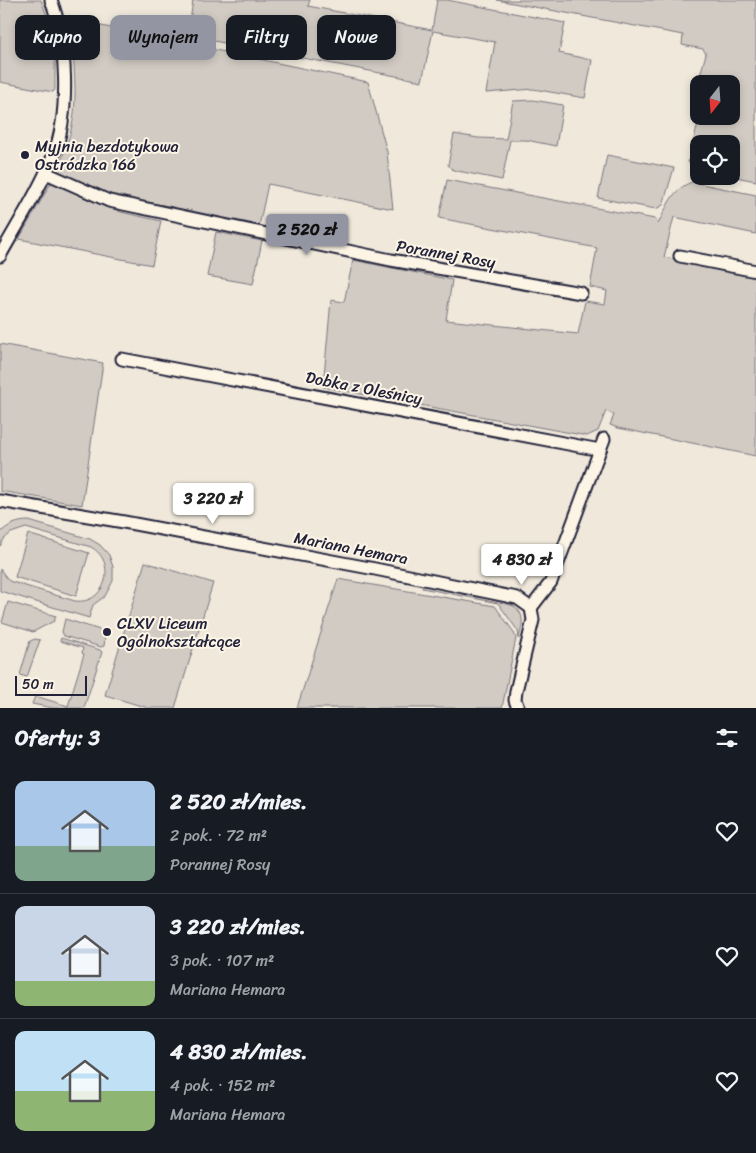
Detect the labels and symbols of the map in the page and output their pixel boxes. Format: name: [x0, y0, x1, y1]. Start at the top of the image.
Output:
north arrow: [690, 75, 740, 125]
place label: Myjnia bezdotykowa Ostródzka 166: [35, 132, 179, 179]
marker: Myjnia bezdotykowa Ostródzka 166: [19, 149, 31, 161]
pin: 2 520 zł: [255, 214, 359, 256]
street label: Porannej Rosy: [394, 231, 499, 277]
street label: Dobka z Oleśnicy: [303, 362, 425, 414]
pin: 3 220 zł: [161, 482, 265, 525]
street label: Mariana Hemara: [292, 523, 410, 573]
pin: 4 830 zł: [470, 544, 574, 586]
place label: CLXV Liceum Ogólnokształcące: [117, 609, 241, 656]
marker: CLXV Liceum Ogólnokształcące: [101, 626, 113, 638]
scale bar: [15, 673, 88, 696]

